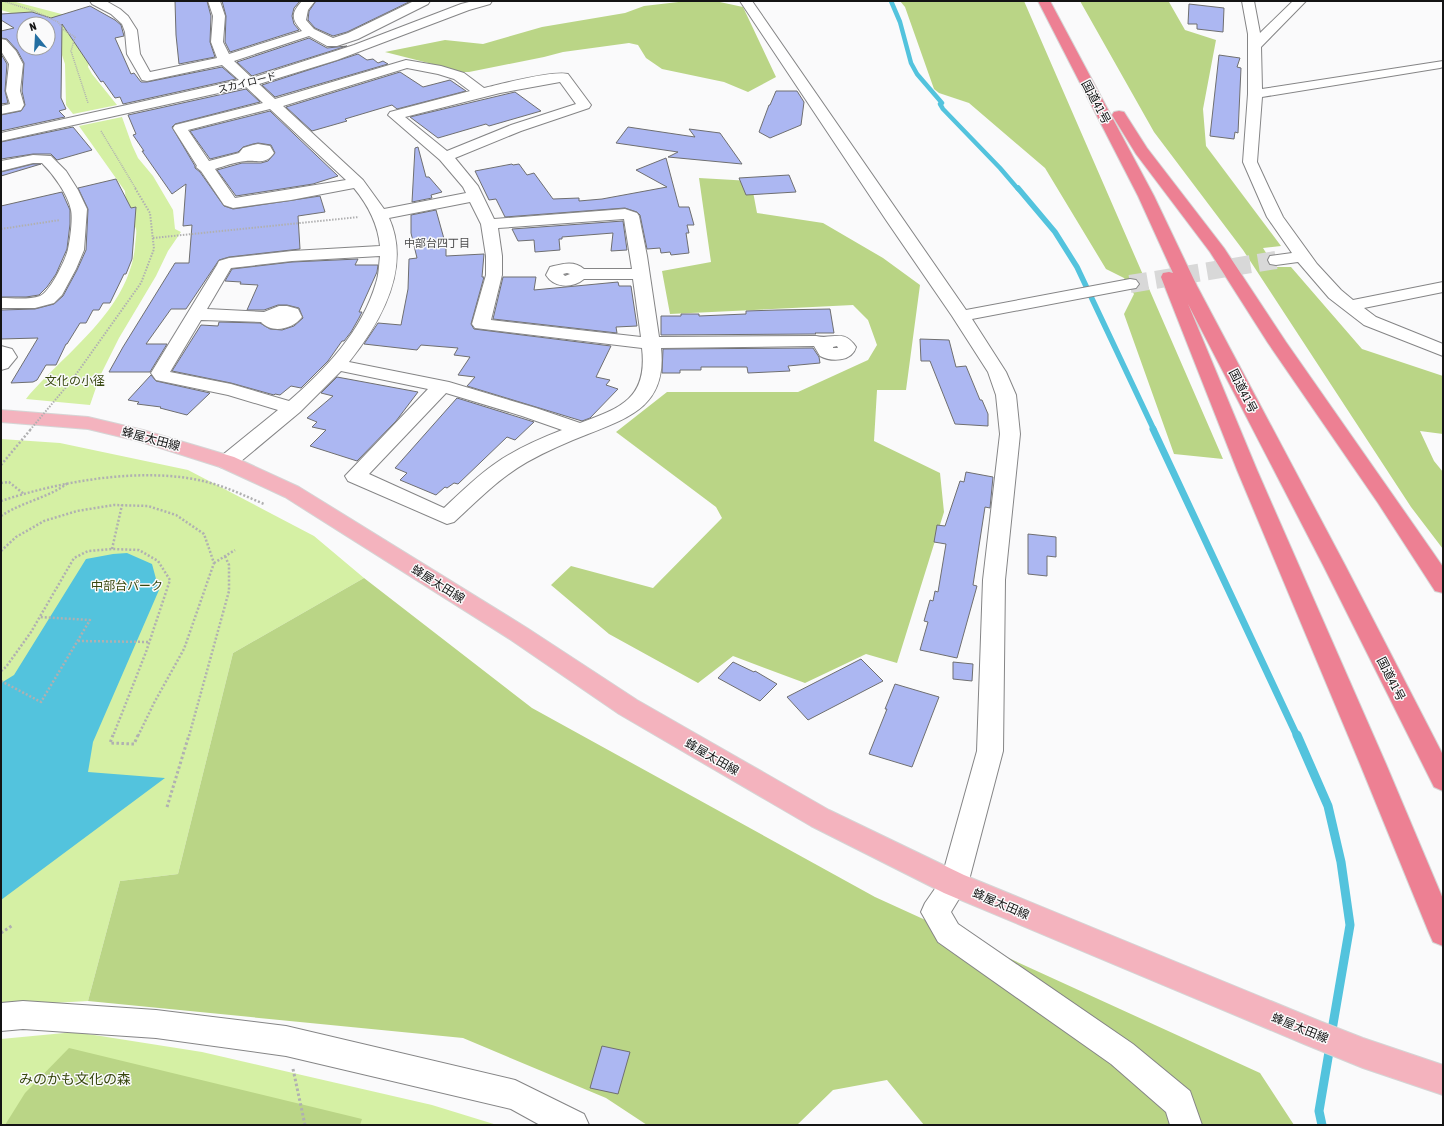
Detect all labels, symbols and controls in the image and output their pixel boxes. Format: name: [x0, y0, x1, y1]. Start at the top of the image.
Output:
north arrow: [16, 16, 56, 56]
text: N: [28, 20, 38, 33]
street label: スカイロード: [217, 70, 278, 95]
street label: 国道41号: [1079, 78, 1113, 126]
district label: 中部台四丁目: [404, 237, 470, 249]
street label: 国道41号: [1226, 367, 1260, 415]
park label: 文化の小径: [45, 374, 105, 388]
street label: 蜂屋太田線: [120, 424, 182, 454]
street label: 蜂屋太田線: [409, 562, 467, 606]
park label: 中部台パーク: [91, 579, 163, 593]
street label: 国道41号: [1374, 655, 1408, 703]
street label: 蜂屋太田線: [683, 736, 741, 778]
street label: 蜂屋太田線: [971, 886, 1031, 922]
street label: 蜂屋太田線: [1270, 1010, 1330, 1046]
park label: みのかも文化の森: [19, 1071, 131, 1087]

